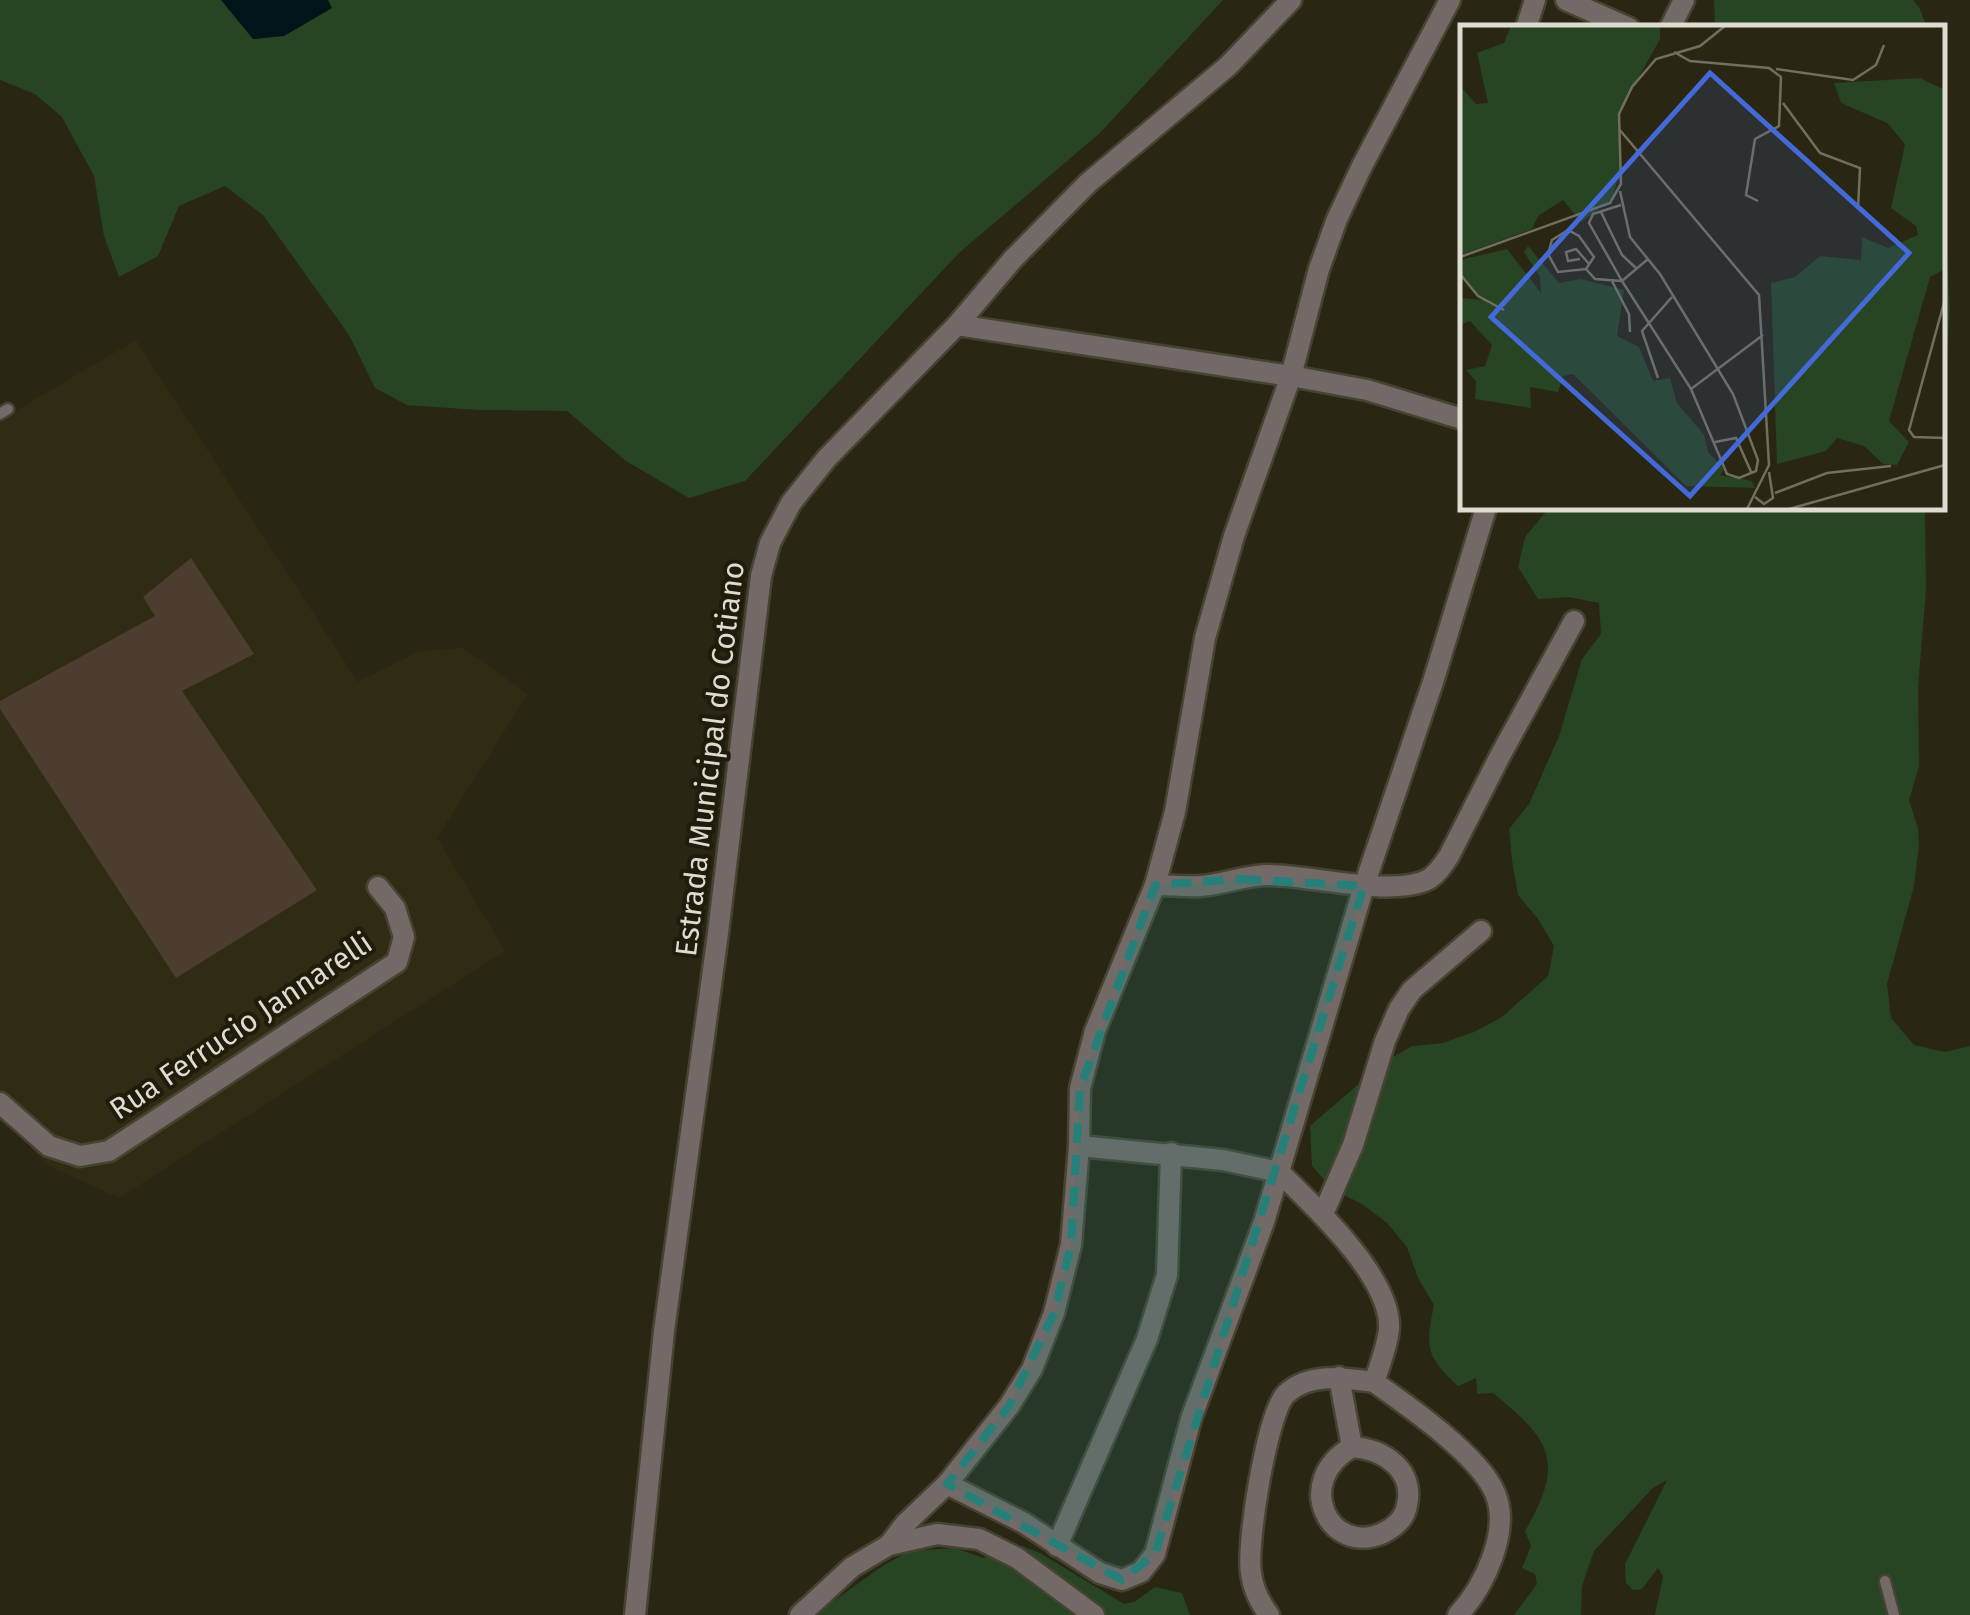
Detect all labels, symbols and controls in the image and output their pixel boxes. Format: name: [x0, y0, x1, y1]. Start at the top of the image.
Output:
inset map: [1460, 25, 1945, 510]
street label: Estrada Municipal do Cotiano: [668, 560, 752, 958]
street label: Rua Ferrucio Jannarelli: [103, 925, 379, 1127]

